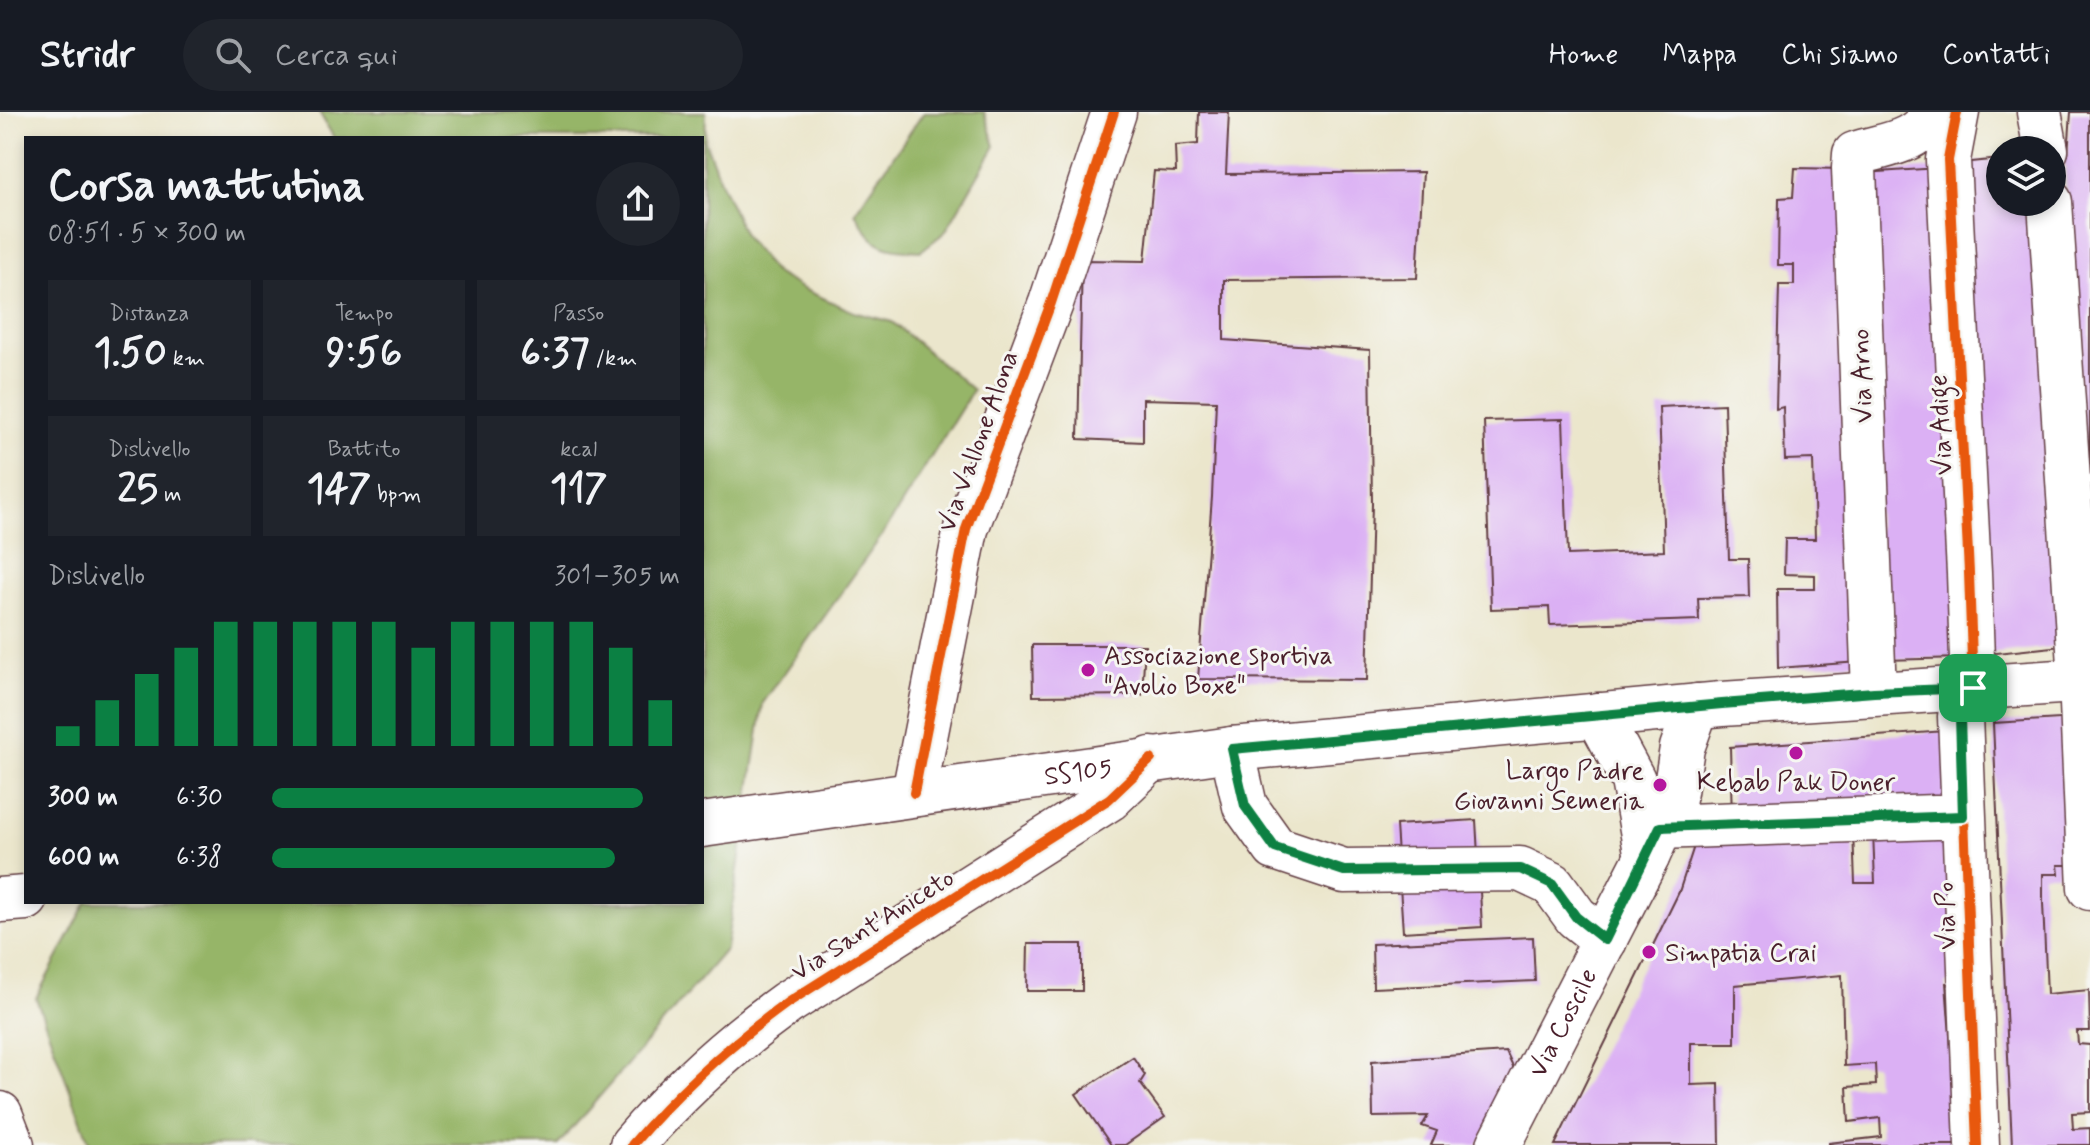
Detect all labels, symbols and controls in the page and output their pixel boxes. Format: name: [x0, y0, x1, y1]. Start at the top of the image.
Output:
search box: [183, 19, 743, 91]
text: Stridr: [40, 31, 135, 80]
icon: search: [211, 33, 255, 77]
text: Cerca qui: [275, 36, 397, 75]
text: Home: [1549, 37, 1618, 74]
text: Mappa: [1662, 37, 1737, 74]
text: Chi siamo: [1781, 37, 1898, 74]
text: Contatti: [1942, 37, 2050, 74]
map controls: [1986, 136, 2066, 216]
button: layers: [1986, 136, 2066, 216]
text: Corsa mattutina: [48, 158, 365, 216]
button: share: [596, 162, 680, 246]
text: 08:51 · 5 × 300 m: [48, 217, 246, 251]
text: Distanza: [109, 300, 189, 328]
text: Tempo: [335, 300, 393, 328]
text: Passo: [553, 300, 604, 328]
text: 1.50: [94, 328, 167, 380]
text: 9:56: [326, 328, 402, 380]
text: 6:37: [520, 328, 590, 380]
street label: Via Arno: [1844, 328, 1882, 424]
text: km: [167, 345, 205, 373]
text: /km: [590, 345, 637, 373]
street label: Via Vallone Alona: [930, 346, 1027, 537]
street label: Via Adige: [1922, 373, 1965, 476]
text: Dislivello: [108, 436, 190, 464]
text: Battito: [328, 436, 400, 464]
text: kcal: [560, 436, 597, 464]
text: 25: [117, 464, 158, 516]
text: 147: [307, 464, 371, 516]
text: 117: [550, 464, 607, 516]
text: m: [158, 481, 182, 509]
text: bpm: [371, 481, 421, 509]
text: Dislivello: [48, 560, 145, 594]
text: 301–305 m: [554, 560, 680, 594]
place label: Associazione sportiva "Avolio Boxe": [1104, 640, 1333, 704]
pin: [1939, 654, 2007, 722]
marker: Associazione sportiva "Avolio Boxe": [1079, 661, 1097, 679]
icon: arrive: [1951, 666, 1995, 710]
marker: Kebab Pak Doner: [1787, 744, 1805, 762]
street label: SS105: [1042, 751, 1115, 795]
place label: Largo Padre Giovanni Semeria: [1454, 755, 1644, 819]
place label: Kebab Pak Doner: [1697, 766, 1896, 800]
marker: Largo Padre Giovanni Semeria: [1651, 776, 1669, 794]
text: 300 m: [48, 781, 118, 815]
text: 6:30: [176, 781, 223, 815]
text: 600 m: [48, 841, 120, 875]
text: 6:38: [176, 841, 222, 875]
street label: Via Sant'Aniceto: [785, 862, 961, 990]
street label: Via Po: [1929, 881, 1965, 951]
place label: Simpatia Crai: [1665, 937, 1816, 971]
marker: Simpatia Crai: [1640, 943, 1658, 961]
street label: Via Coscile: [1522, 963, 1606, 1083]

